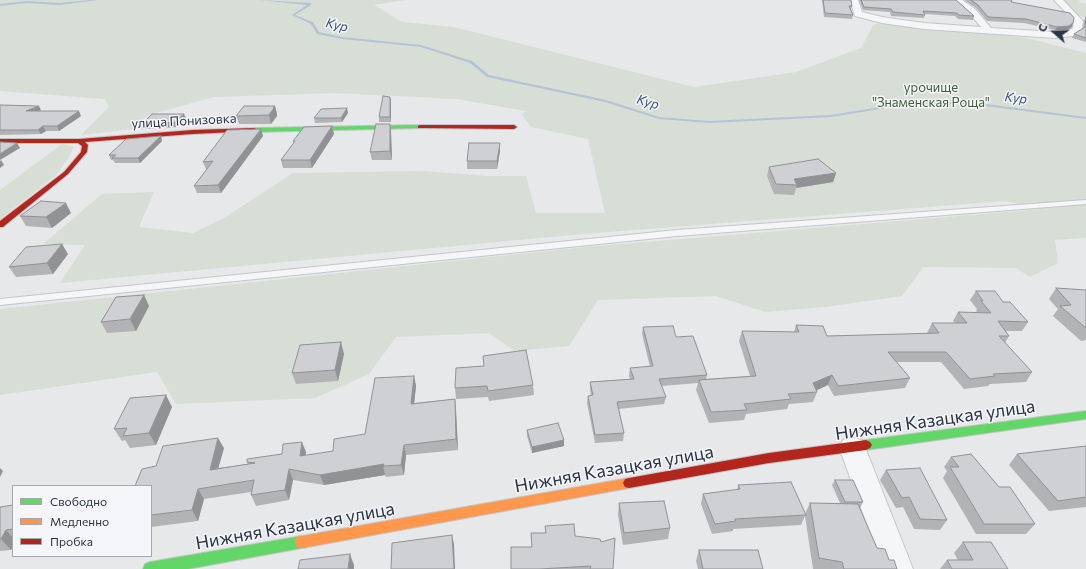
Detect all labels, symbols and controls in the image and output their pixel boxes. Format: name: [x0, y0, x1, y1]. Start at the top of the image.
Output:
north arrow: [1034, 12, 1074, 52]
water label: Кур: [324, 15, 350, 35]
text: С: [1035, 22, 1050, 33]
park label: урочище "Знаменская Роща": [872, 80, 990, 111]
water label: Кур: [1004, 89, 1028, 107]
water label: Кур: [635, 91, 661, 113]
street label: улица Понизовка: [131, 110, 237, 132]
street label: Нижняя Казацкая улица: [834, 395, 1036, 445]
street label: Нижняя Казацкая улица: [513, 441, 715, 497]
legend: [12, 485, 152, 557]
text: Свободно: [50, 494, 107, 508]
street label: Нижняя Казацкая улица: [194, 498, 396, 554]
text: Медленно: [50, 514, 109, 528]
text: Пробка: [50, 534, 93, 548]

